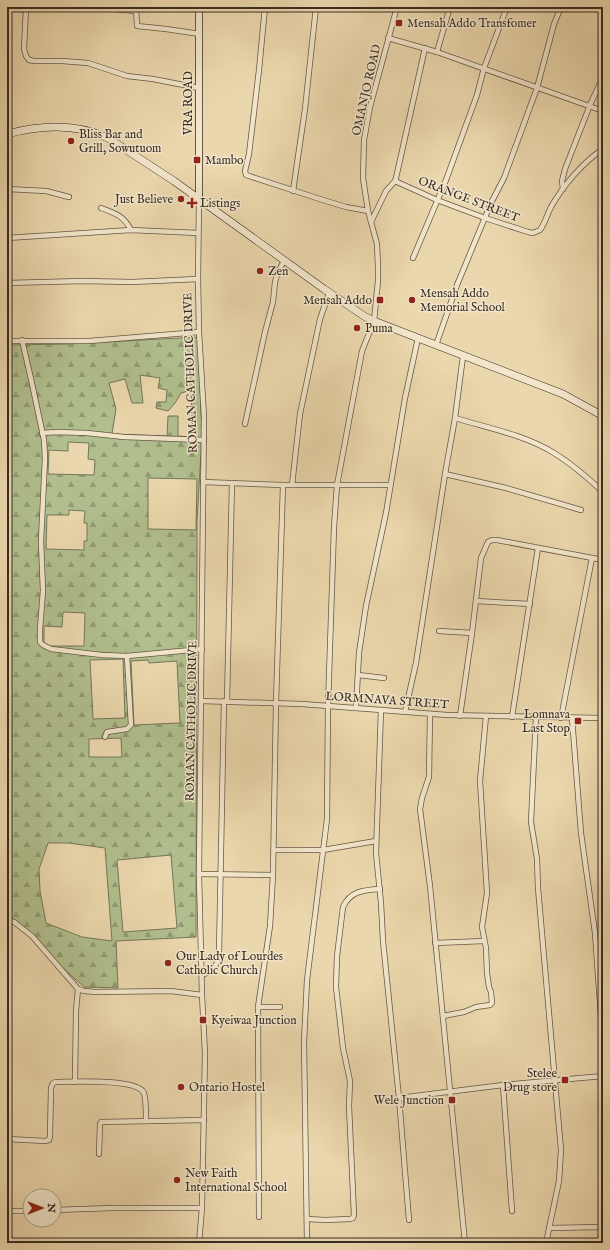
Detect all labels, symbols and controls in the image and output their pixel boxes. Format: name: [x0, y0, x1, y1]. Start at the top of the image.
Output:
place label: Mensah Addo Transfomer: [407, 16, 537, 31]
marker: Mensah Addo Transfomer: [394, 18, 404, 28]
street label: OMANJO ROAD: [349, 43, 385, 137]
street label: VRA ROAD: [181, 71, 196, 136]
place label: Bliss Bar and Grill, Sowutuom: [79, 127, 161, 156]
marker: Bliss Bar and Grill, Sowutuom: [66, 136, 76, 146]
place label: Mambo: [205, 153, 244, 168]
marker: Mambo: [192, 155, 202, 165]
street label: ORANGE STREET: [416, 173, 522, 226]
place label: Just Believe: [113, 192, 173, 208]
marker: Just Believe: [176, 194, 186, 204]
place label: Listings: [200, 196, 240, 211]
marker: Listings: [187, 198, 197, 208]
place label: Zen: [268, 264, 289, 279]
marker: Zen: [255, 266, 265, 276]
place label: Mensah Addo Memorial School: [420, 286, 506, 315]
street label: ROMAN CATHOLIC DRIVE: [180, 292, 201, 454]
place label: Mensah Addo: [303, 293, 373, 308]
marker: Mensah Addo: [375, 295, 385, 305]
marker: Mensah Addo Memorial School: [407, 295, 417, 305]
place label: Puma: [365, 321, 393, 336]
marker: Puma: [352, 323, 362, 333]
street label: ROMAN CATHOLIC DRIVE: [183, 640, 200, 802]
street label: LORMNAVA STREET: [325, 689, 449, 712]
place label: Lomnava Last Stop: [522, 707, 571, 737]
marker: Lomnava Last Stop: [573, 716, 583, 726]
place label: Our Lady of Lourdes Catholic Church: [176, 949, 283, 978]
marker: Our Lady of Lourdes Catholic Church: [163, 958, 173, 968]
place label: Kyeiwaa Junction: [211, 1013, 297, 1029]
marker: Kyeiwaa Junction: [198, 1015, 208, 1025]
place label: Stelee Drug store: [503, 1066, 557, 1095]
marker: Stelee Drug store: [560, 1075, 570, 1085]
place label: Ontario Hostel: [189, 1080, 266, 1095]
marker: Ontario Hostel: [176, 1082, 186, 1092]
place label: Wele Junction: [374, 1093, 445, 1109]
marker: Wele Junction: [447, 1095, 457, 1105]
place label: New Faith International School: [185, 1166, 288, 1195]
marker: New Faith International School: [172, 1175, 182, 1185]
north arrow: [22, 1188, 62, 1228]
text: N: [44, 1202, 58, 1213]

